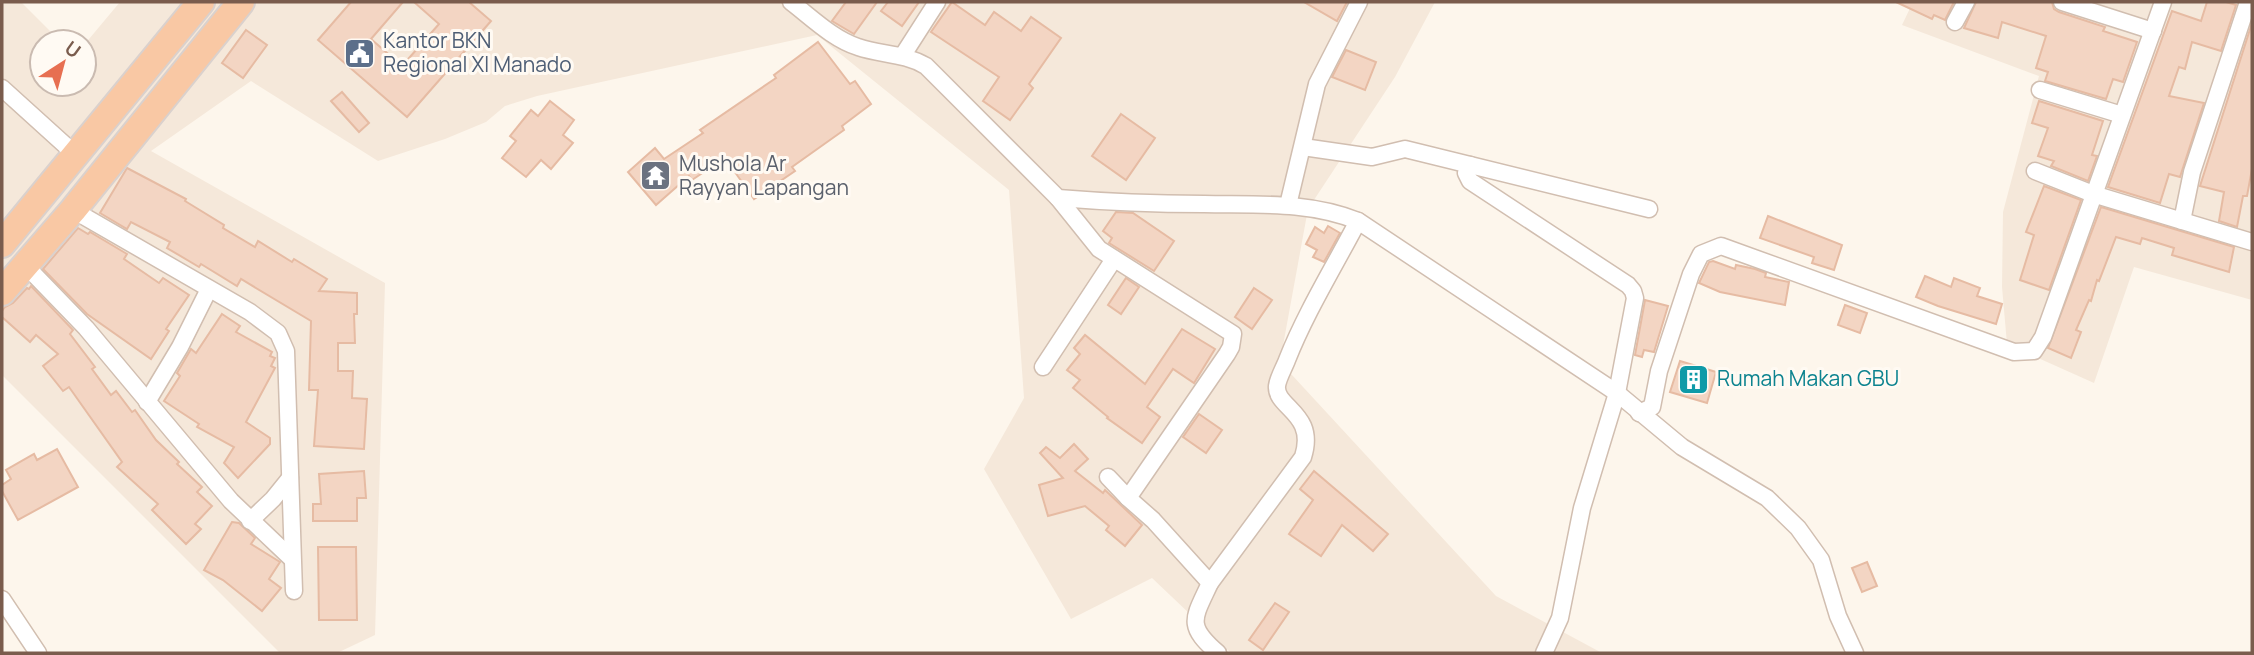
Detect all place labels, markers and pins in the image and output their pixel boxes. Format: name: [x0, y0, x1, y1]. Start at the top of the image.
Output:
place label: Kantor BKN Regional XI Manado: [383, 26, 572, 78]
public building icon: Kantor BKN Regional XI Manado: [343, 36, 377, 70]
place label: Mushola Ar Rayyan Lapangan: [679, 149, 849, 201]
temple icon: Mushola Ar Rayyan Lapangan: [639, 159, 673, 193]
building icon: Rumah Makan GBU: [1677, 362, 1711, 396]
place label: Rumah Makan GBU: [1717, 364, 1899, 392]

